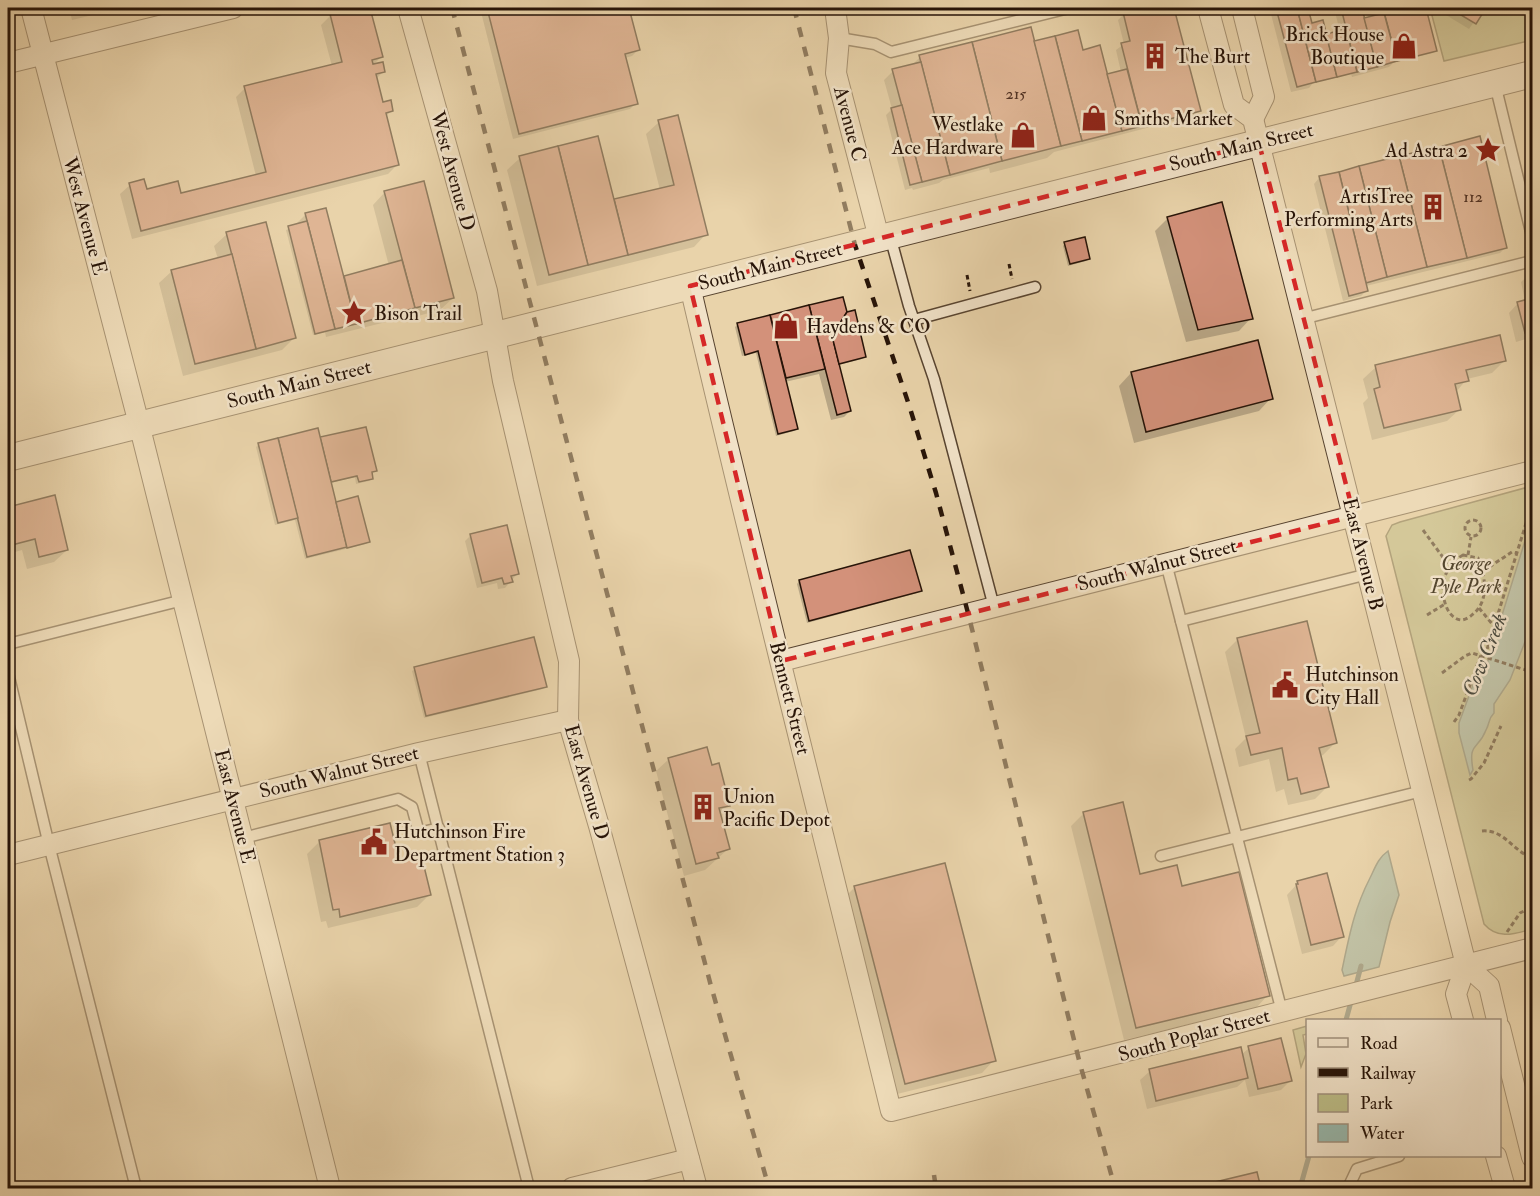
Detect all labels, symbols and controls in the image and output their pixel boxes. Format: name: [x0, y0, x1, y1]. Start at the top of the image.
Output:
place label: Brick House Boutique: [1285, 22, 1384, 70]
shop icon: Brick House Boutique: [1389, 31, 1419, 61]
building icon: The Burt: [1140, 41, 1170, 71]
place label: The Burt: [1175, 44, 1251, 69]
street label: Avenue C: [828, 83, 872, 164]
house number: 215: [1006, 84, 1026, 104]
shop icon: Smiths Market: [1079, 103, 1109, 133]
place label: Smiths Market: [1114, 106, 1233, 131]
street label: West Avenue D: [425, 107, 481, 234]
place label: Westlake Ace Hardware: [891, 112, 1003, 160]
street label: South Main Street: [1166, 117, 1316, 177]
shop icon: Westlake Ace Hardware: [1008, 120, 1038, 150]
place icon: Ad Astra 2: [1473, 135, 1503, 165]
place label: Ad Astra 2: [1384, 138, 1468, 163]
street label: West Avenue E: [57, 153, 113, 278]
place label: ArtisTree Performing Arts: [1284, 184, 1413, 232]
house number: 112: [1463, 187, 1483, 207]
building icon: ArtisTree Performing Arts: [1418, 192, 1448, 222]
street label: South Main Street: [695, 236, 845, 296]
place icon: Bison Trail: [339, 298, 369, 328]
place label: Bison Trail: [374, 301, 462, 326]
shop icon: Haydens & CO: [771, 311, 801, 341]
place label: Haydens & CO: [806, 314, 930, 339]
street label: South Main Street: [224, 354, 374, 414]
street label: East Avenue B: [1337, 495, 1389, 613]
street label: South Walnut Street: [1075, 533, 1240, 597]
park label: George Pyle Park: [1429, 551, 1502, 599]
water label: Cow Creek: [1456, 610, 1514, 700]
street label: Bennett Street: [764, 639, 816, 758]
place label: Hutchinson City Hall: [1305, 662, 1399, 710]
public building icon: Hutchinson City Hall: [1270, 670, 1300, 700]
street label: East Avenue D: [559, 722, 615, 842]
street label: South Walnut Street: [257, 740, 422, 804]
street label: East Avenue E: [209, 746, 261, 866]
place label: Union Pacific Depot: [723, 784, 830, 833]
building icon: Union Pacific Depot: [688, 792, 718, 822]
place label: Hutchinson Fire Department Station 3: [394, 819, 565, 868]
public building icon: Hutchinson Fire Department Station 3: [359, 827, 389, 857]
street label: South Poplar Street: [1115, 1003, 1273, 1068]
legend: [1306, 1019, 1501, 1157]
text: Road: [1360, 1032, 1398, 1055]
text: Railway: [1360, 1062, 1417, 1085]
text: Park: [1360, 1092, 1393, 1115]
text: Water: [1359, 1122, 1404, 1145]

